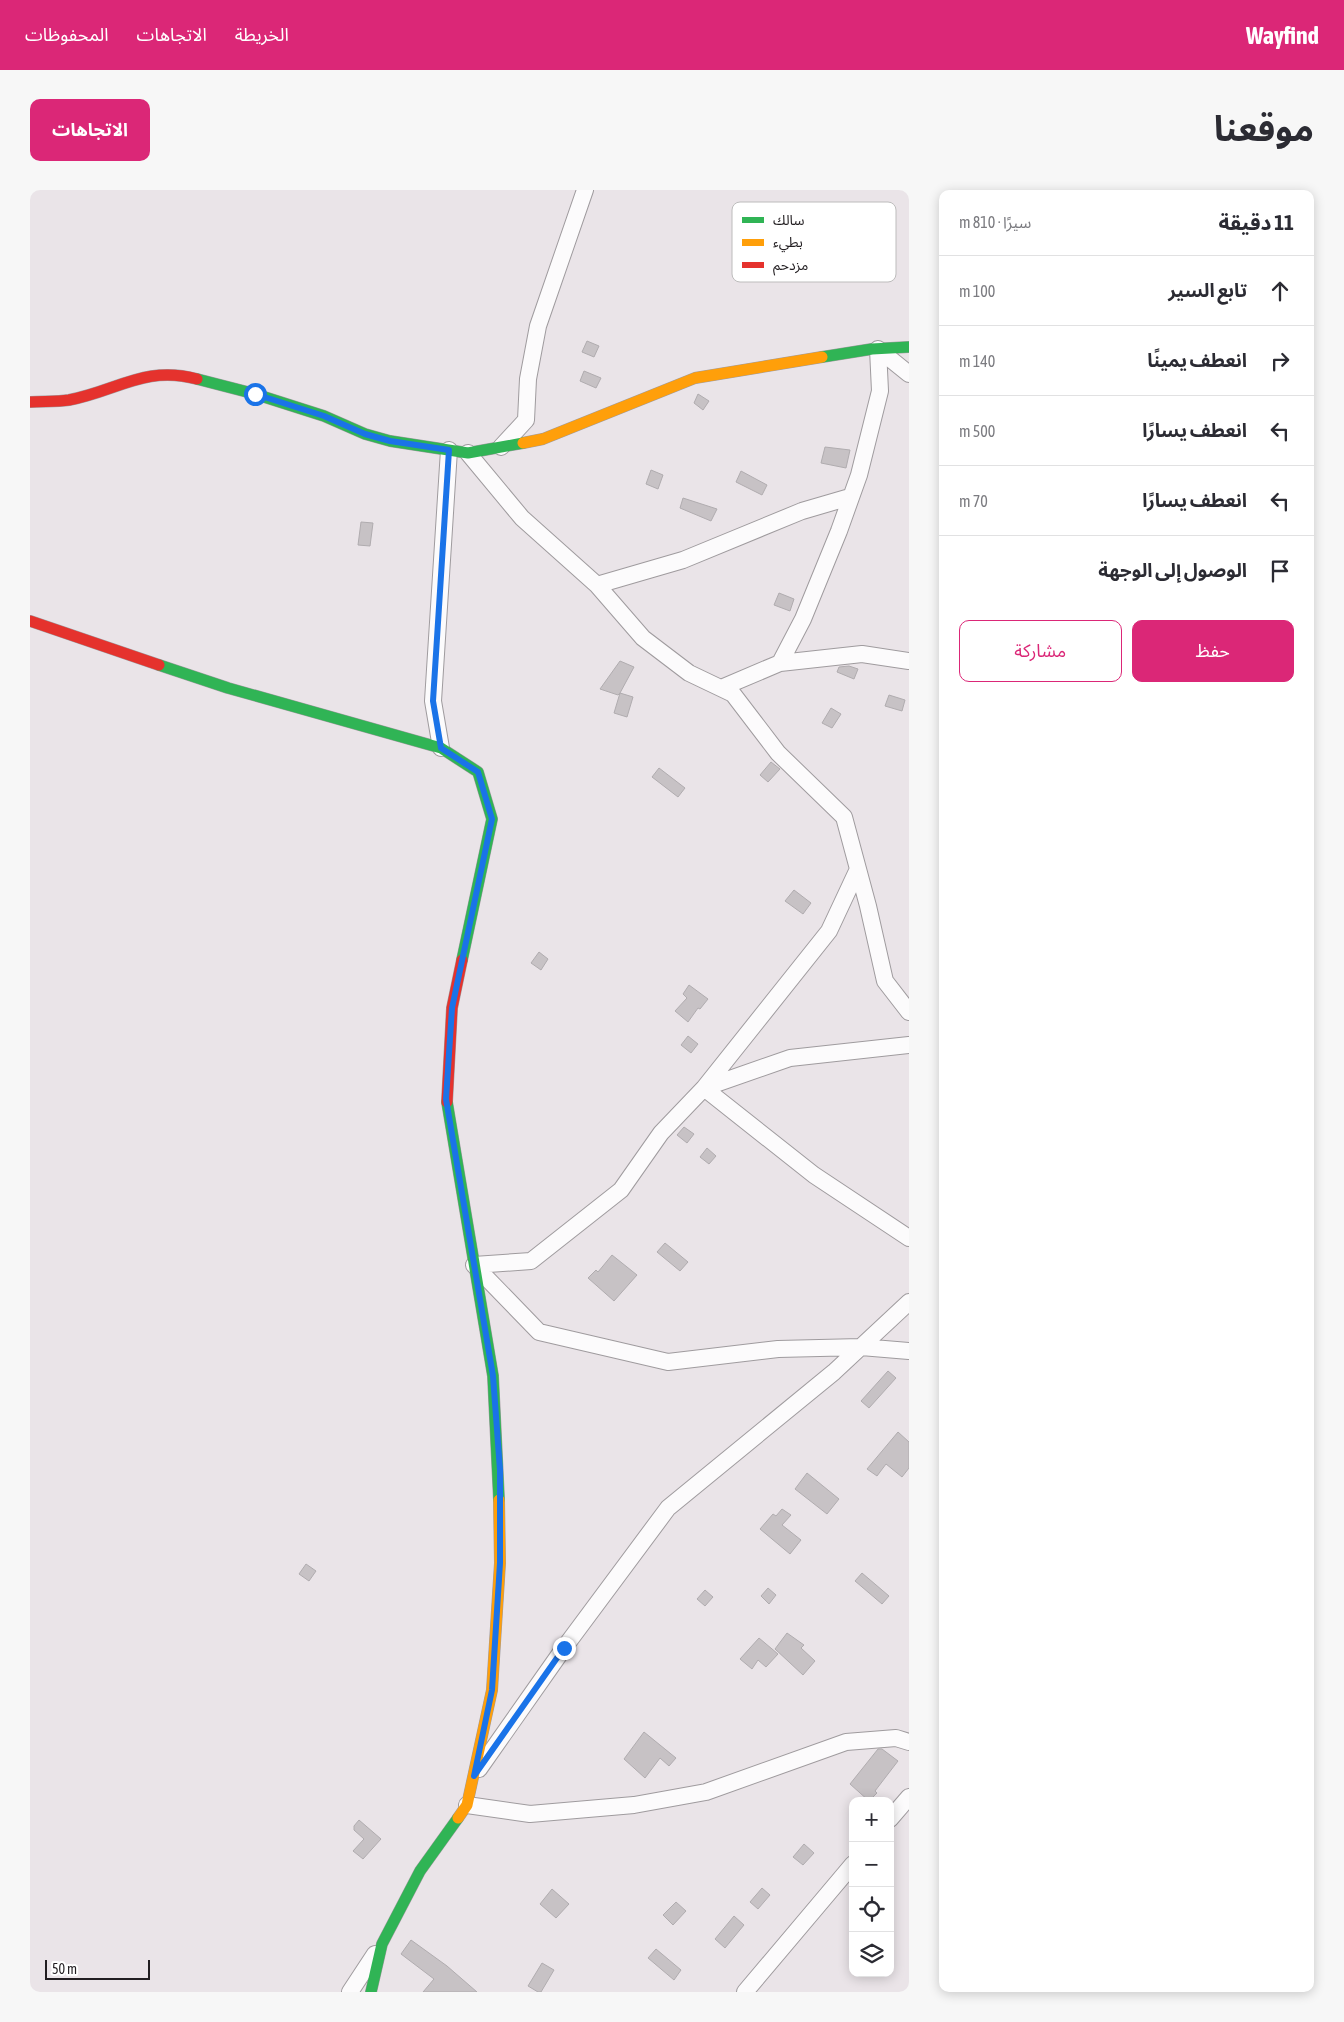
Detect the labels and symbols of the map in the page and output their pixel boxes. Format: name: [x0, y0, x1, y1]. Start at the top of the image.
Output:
legend: [732, 202, 896, 282]
text: سالك: [773, 212, 805, 228]
text: بطيء: [773, 234, 803, 253]
text: مزدحم: [773, 257, 808, 276]
route start: [244, 383, 267, 406]
route end: [553, 1637, 576, 1660]
scale bar: [45, 1957, 150, 1980]

